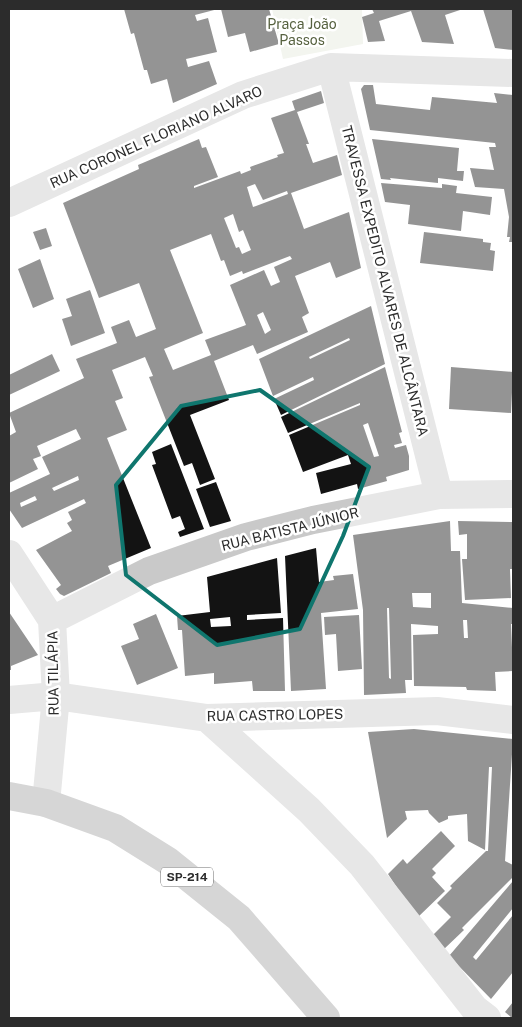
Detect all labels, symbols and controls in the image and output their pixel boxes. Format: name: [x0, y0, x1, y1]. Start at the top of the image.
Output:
park label: Praça João Passos: [267, 16, 337, 48]
street label: RUA CORONEL FLORIANO ALVARO: [47, 83, 265, 191]
street label: TRAVESSA EXPEDITO ALVARES DE ALCÂNTARA: [339, 124, 432, 438]
street label: RUA BATISTA JÚNIOR: [219, 502, 360, 554]
street label: RUA TILÁPIA: [43, 630, 62, 716]
street label: RUA CASTRO LOPES: [207, 706, 343, 724]
road number: SP-214: [161, 868, 213, 886]

